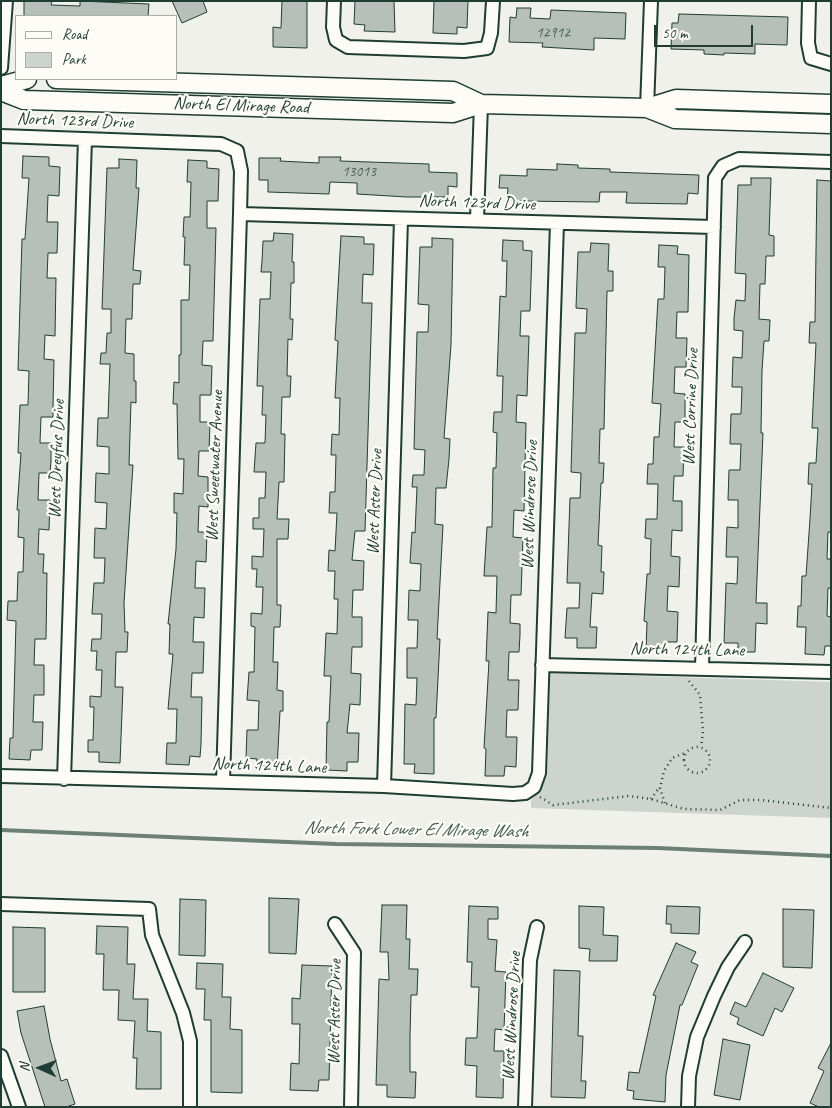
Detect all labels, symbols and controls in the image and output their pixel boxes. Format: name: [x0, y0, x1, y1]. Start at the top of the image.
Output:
legend: [15, 15, 178, 80]
scale bar: [657, 15, 756, 47]
house number: 12912: [536, 24, 570, 42]
text: 50 m: [662, 24, 688, 43]
text: Road: [62, 25, 87, 44]
text: Park: [62, 50, 86, 69]
street label: North El Mirage Road: [173, 93, 309, 119]
street label: North 123rd Drive: [16, 108, 134, 134]
house number: 13013: [342, 163, 376, 181]
street label: North 123rd Drive: [418, 190, 536, 216]
street label: West Corrine Drive: [678, 348, 704, 466]
street label: West Sweetwater Avenue: [202, 390, 228, 542]
street label: West Dreyfus Drive: [44, 399, 70, 519]
street label: West Windrose Drive: [517, 440, 543, 570]
street label: West Aster Drive: [362, 449, 388, 555]
street label: North 124th Lane: [630, 638, 744, 662]
street label: North 124th Lane: [211, 753, 327, 779]
water label: North Fork Lower El Mirage Wash: [304, 817, 528, 843]
street label: West Windrose Drive: [498, 951, 526, 1081]
street label: West Aster Drive: [323, 959, 347, 1065]
north arrow: [15, 1043, 65, 1093]
text: N: [16, 1063, 33, 1072]

